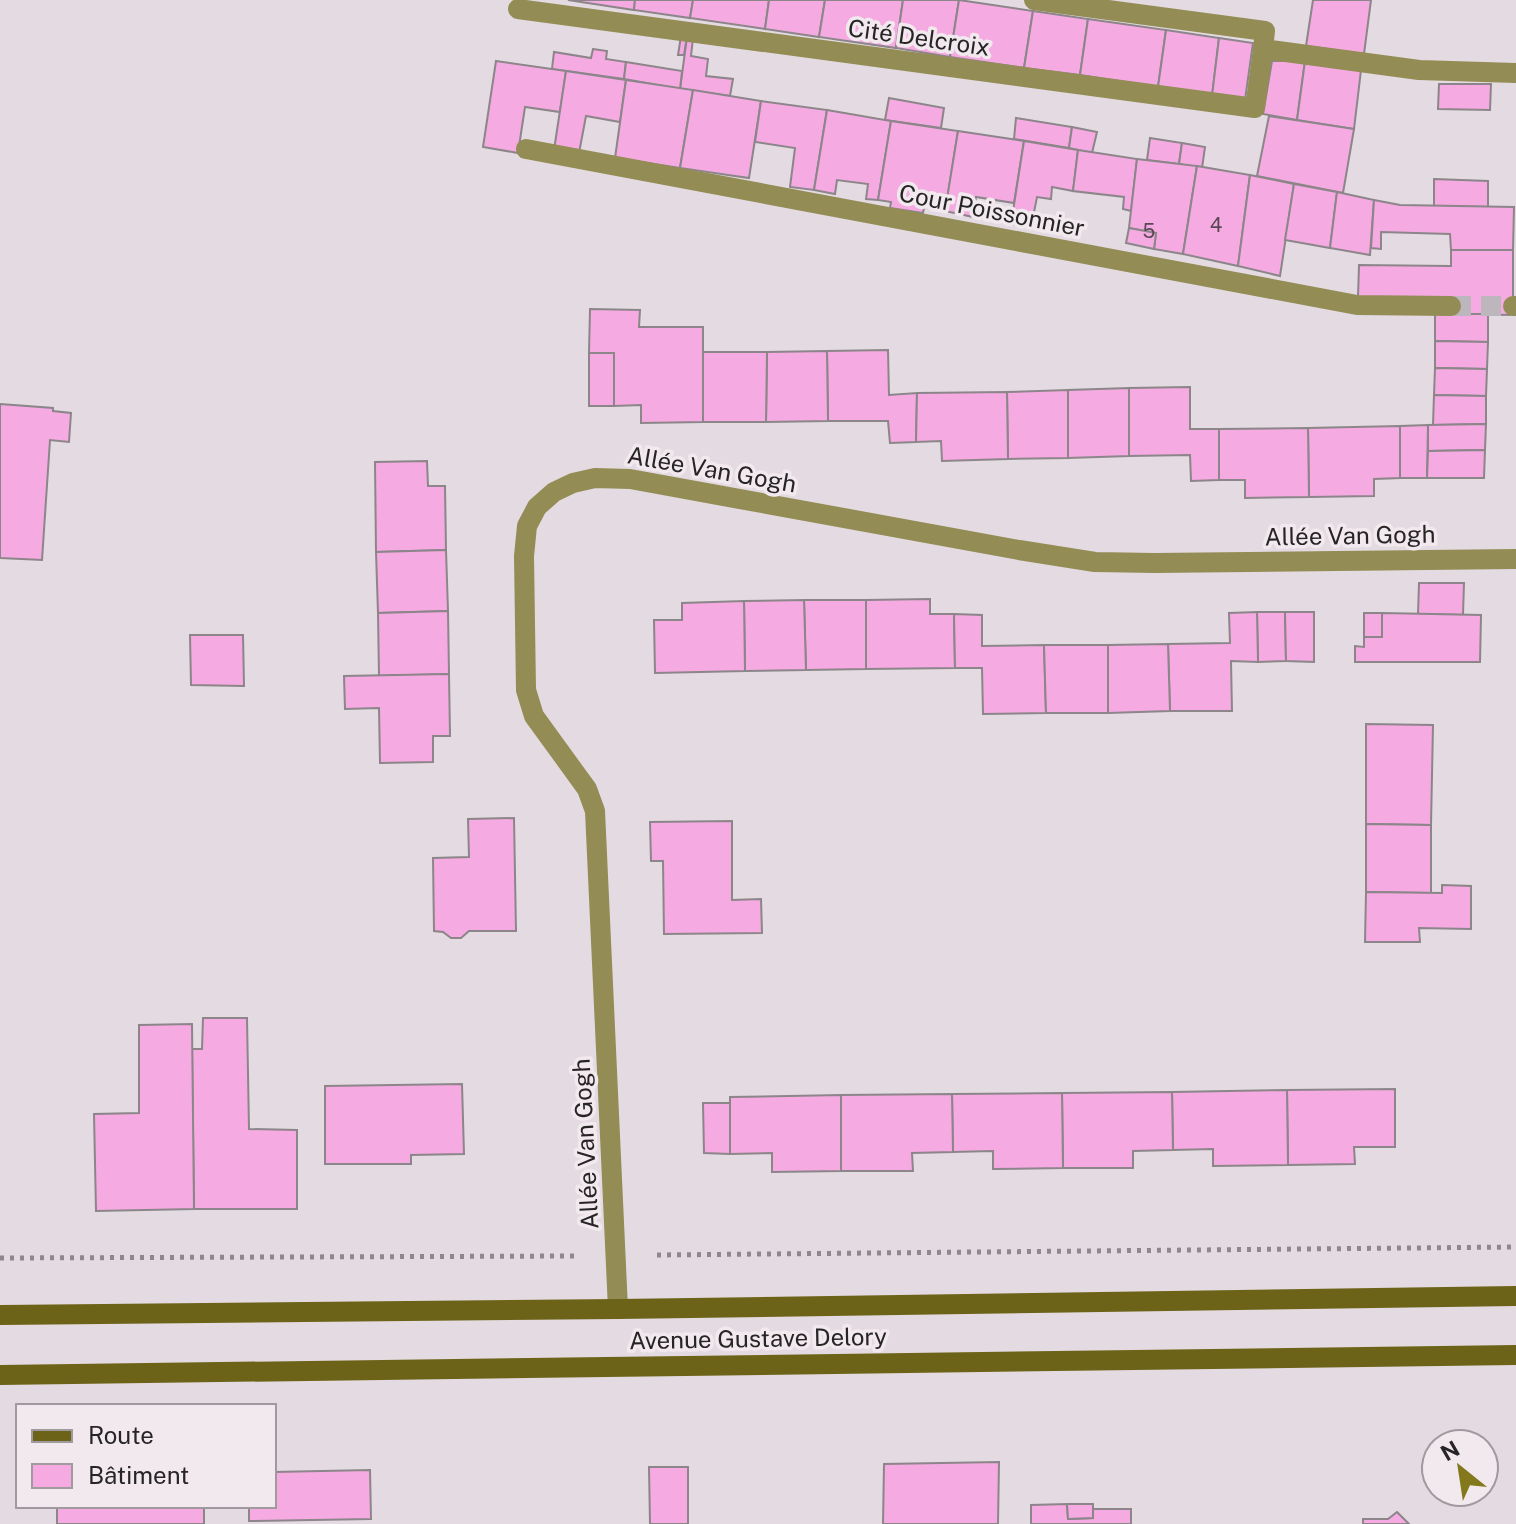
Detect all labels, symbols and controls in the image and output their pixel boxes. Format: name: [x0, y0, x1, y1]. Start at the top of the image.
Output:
street label: Cité Delcroix: [846, 13, 992, 61]
street label: Cour Poissonnier: [897, 178, 1087, 242]
house number: 4: [1210, 213, 1222, 237]
house number: 5: [1143, 219, 1155, 243]
street label: Allée Van Gogh: [625, 440, 799, 498]
street label: Allée Van Gogh: [1264, 520, 1436, 550]
street label: Allée Van Gogh: [567, 1058, 603, 1230]
street label: Avenue Gustave Delory: [629, 1322, 887, 1354]
legend: [16, 1404, 276, 1508]
text: Route: [88, 1421, 154, 1449]
north arrow: [1420, 1428, 1500, 1508]
text: N: [1436, 1435, 1464, 1466]
text: Bâtiment: [88, 1461, 189, 1489]

